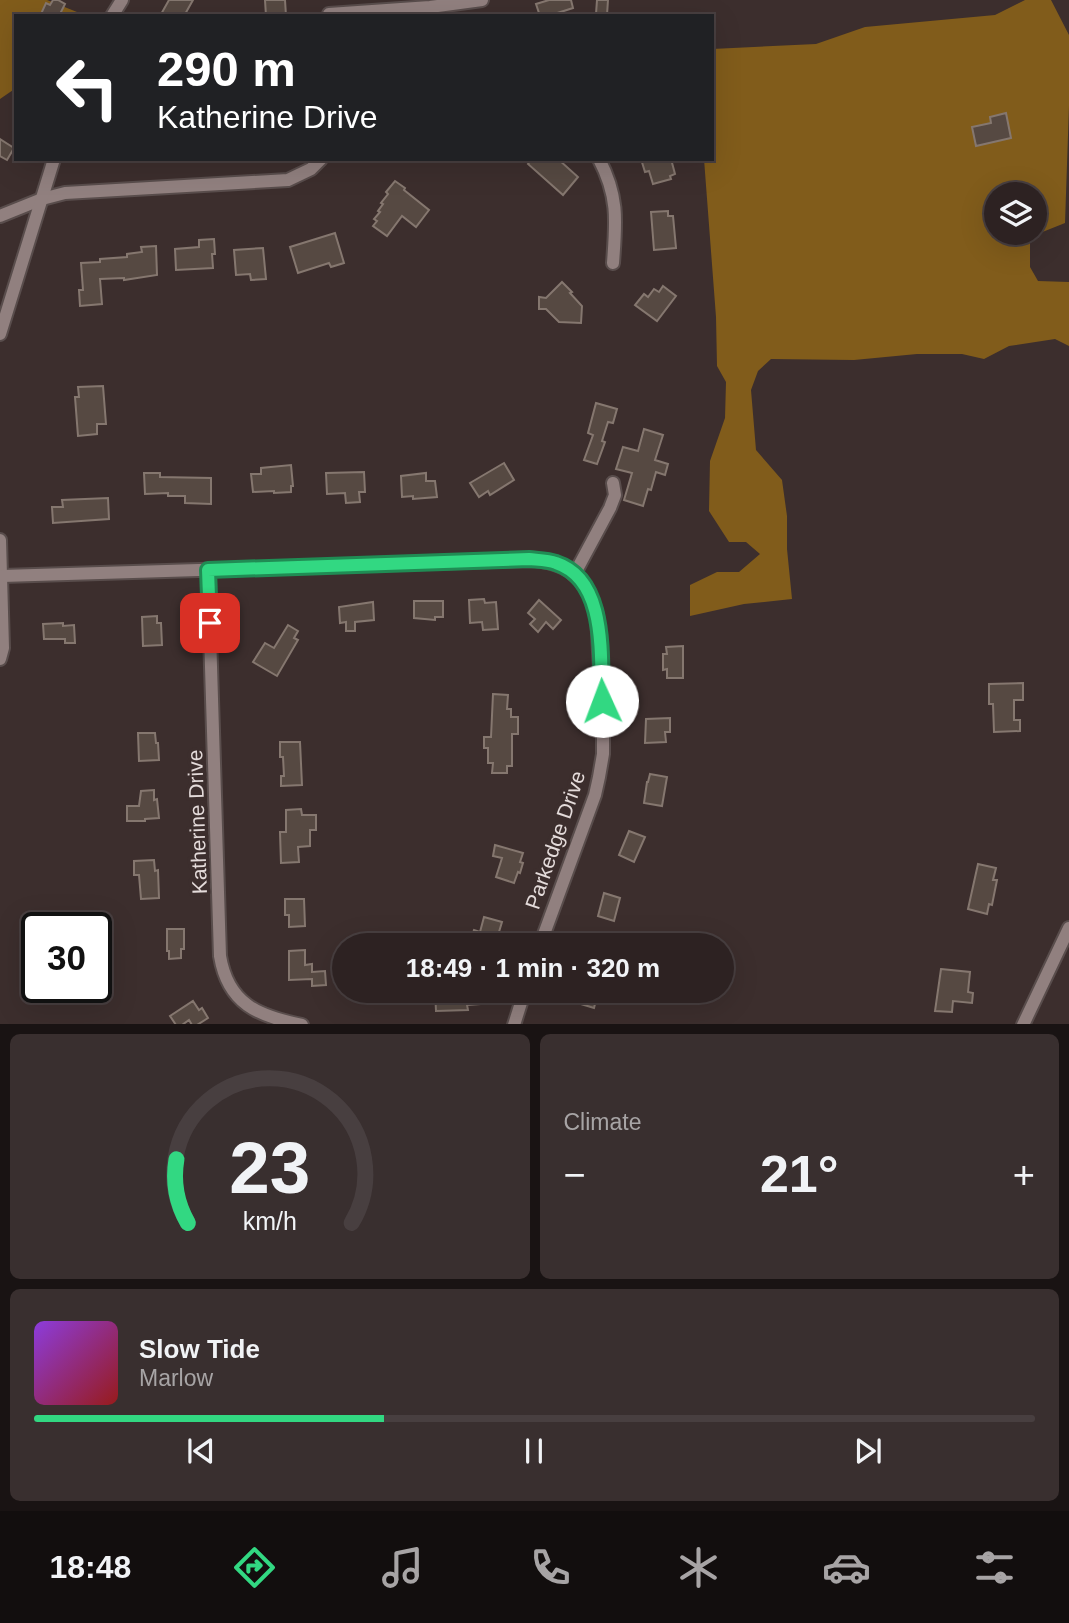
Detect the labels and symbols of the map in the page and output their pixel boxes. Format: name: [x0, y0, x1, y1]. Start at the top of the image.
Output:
pin: [180, 593, 240, 653]
position arrow: [565, 664, 639, 738]
street label: Katherine Drive: [183, 749, 211, 895]
street label: Parkedge Drive: [521, 768, 589, 912]
speed limit sign: 30: [21, 912, 112, 1003]

